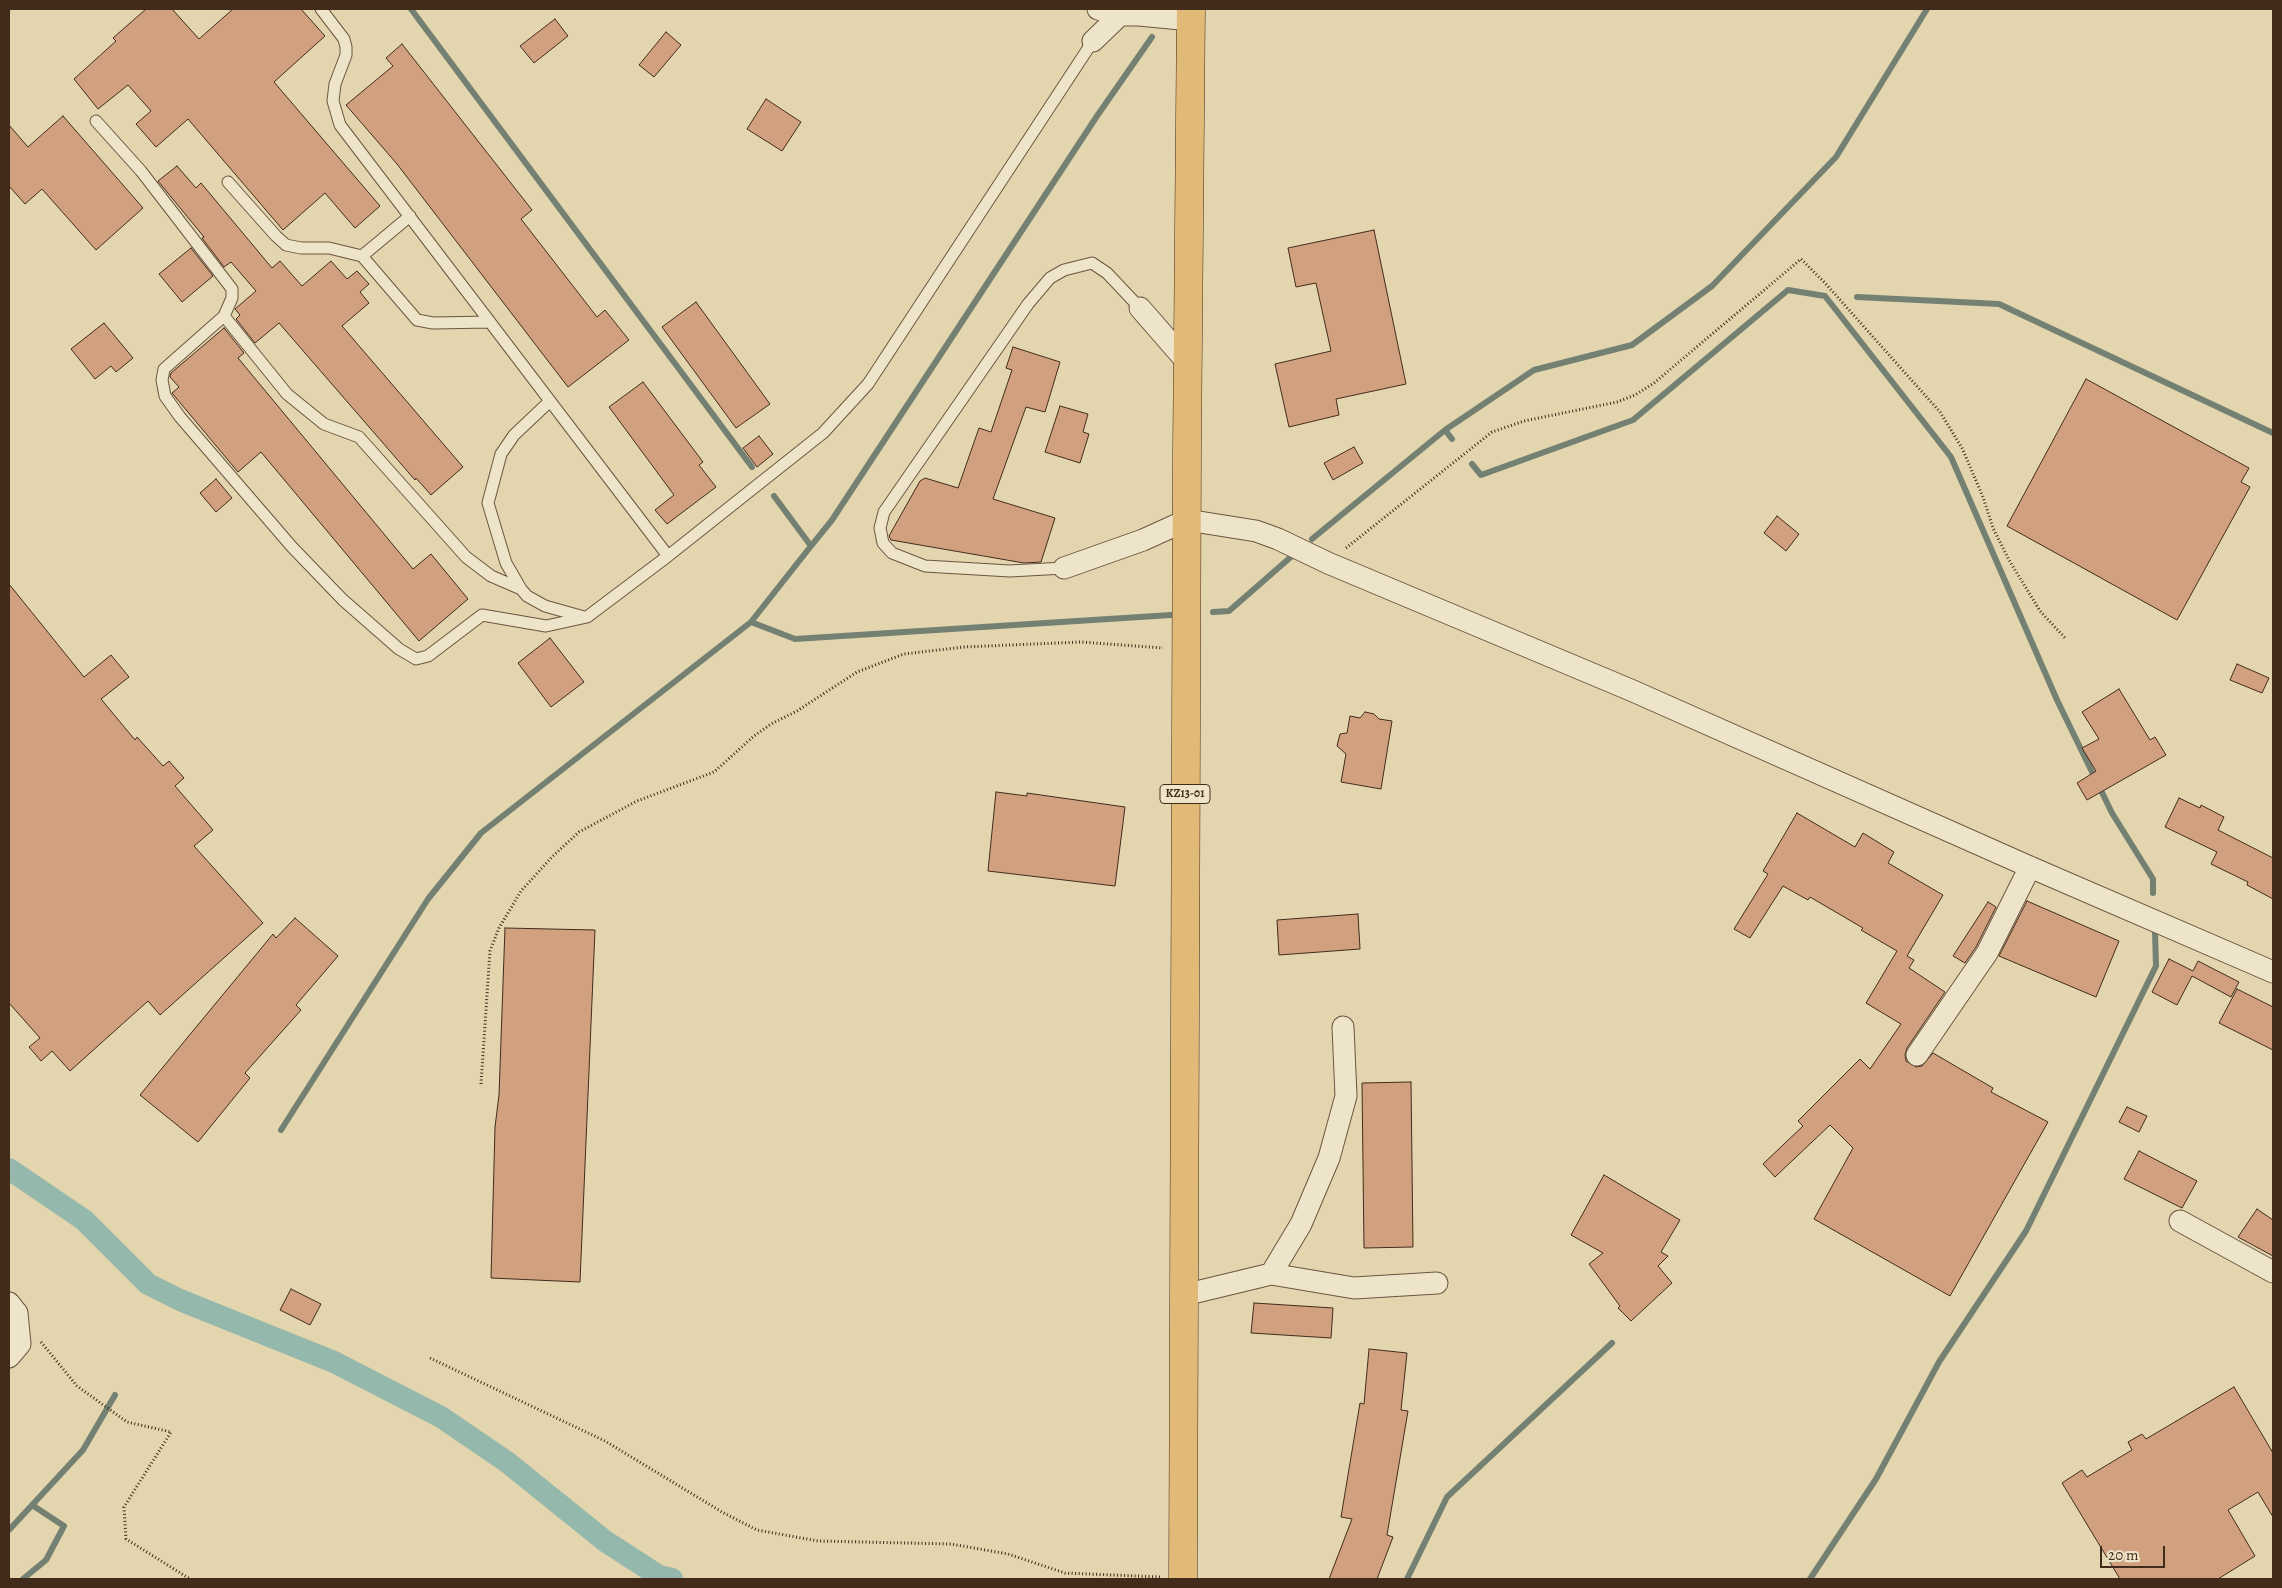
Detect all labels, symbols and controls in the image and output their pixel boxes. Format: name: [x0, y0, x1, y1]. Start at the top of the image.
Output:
road number: KZ13-01: [1160, 784, 1210, 804]
scale bar: [2102, 1536, 2167, 1568]
text: 20 m: [2108, 1545, 2139, 1565]

